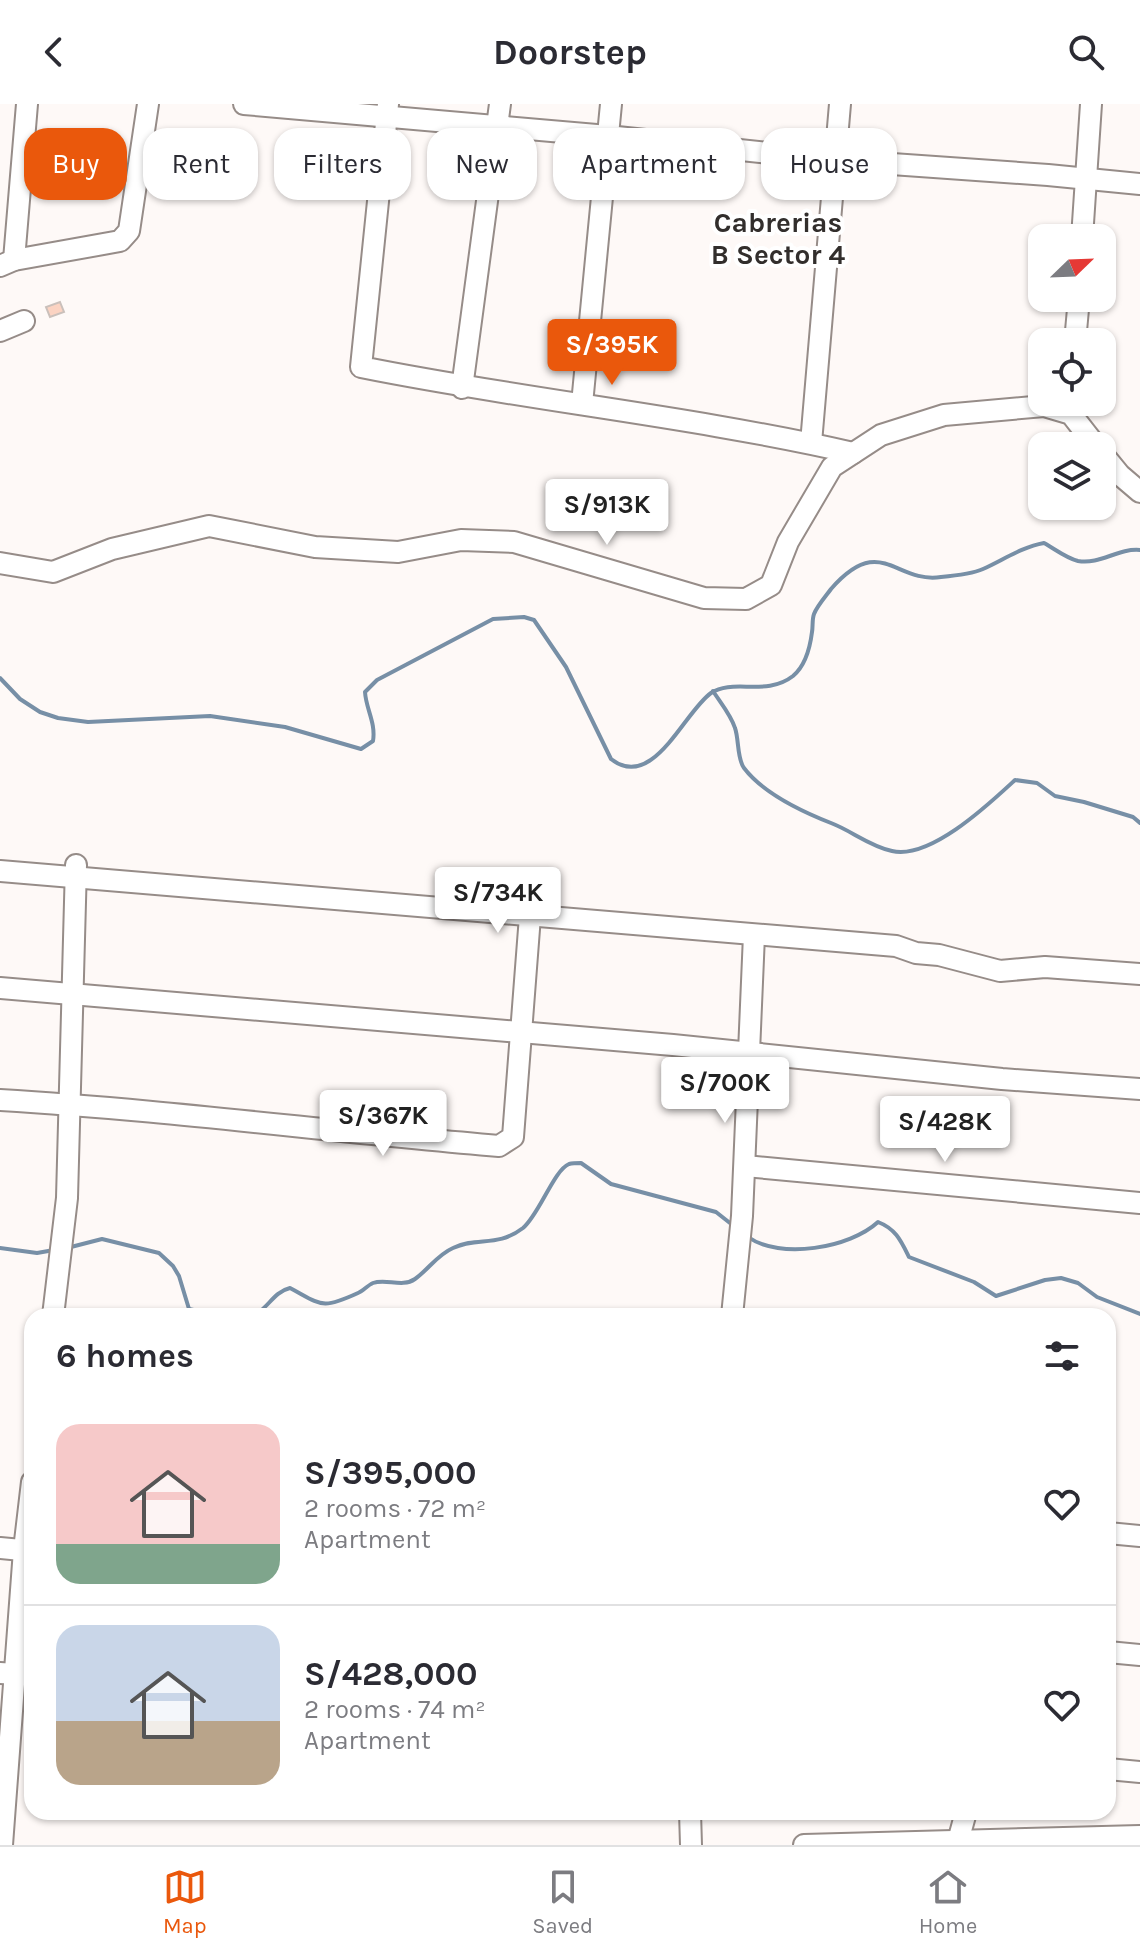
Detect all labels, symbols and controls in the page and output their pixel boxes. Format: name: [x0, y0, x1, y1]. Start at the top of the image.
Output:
icon: back: [32, 30, 76, 74]
icon: search: [1064, 30, 1108, 74]
text: Doorstep: [493, 31, 647, 73]
chip: Buy: [24, 128, 127, 200]
chip: Rent: [143, 128, 258, 200]
chip: Filters: [274, 128, 411, 200]
chip: New: [427, 128, 537, 200]
chip: Apartment: [553, 128, 745, 200]
chip: House: [761, 128, 897, 200]
district label: Cabrerias B Sector 4: [711, 206, 846, 271]
north arrow: [1028, 224, 1116, 312]
map controls: [1028, 224, 1116, 520]
pin: S/395K: [547, 319, 677, 387]
button: locate: [1028, 328, 1116, 416]
text: S/395K: [565, 329, 659, 360]
button: layers: [1028, 432, 1116, 520]
pin: S/913K: [542, 479, 672, 547]
text: S/913K: [563, 489, 651, 520]
pin: S/734K: [433, 867, 563, 935]
text: S/734K: [453, 877, 543, 908]
pin: S/700K: [660, 1057, 790, 1125]
text: S/700K: [679, 1067, 771, 1098]
pin: S/367K: [318, 1090, 448, 1158]
pin: S/428K: [880, 1096, 1010, 1164]
text: S/367K: [338, 1100, 428, 1131]
text: S/428K: [898, 1106, 992, 1137]
icon: filters: [1040, 1334, 1084, 1378]
text: 6 homes: [56, 1336, 194, 1376]
text: S/395,000: [304, 1453, 477, 1493]
icon: home: [120, 1456, 216, 1552]
icon: heart: [1040, 1482, 1084, 1526]
text: 2 rooms · 72 m²: [304, 1493, 486, 1524]
text: Apartment: [304, 1524, 431, 1555]
text: S/428,000: [304, 1654, 478, 1694]
icon: home: [120, 1657, 216, 1753]
icon: heart: [1040, 1683, 1084, 1727]
text: 2 rooms · 74 m²: [304, 1694, 486, 1725]
text: Apartment: [304, 1725, 431, 1756]
tab: Map: [163, 1865, 207, 1939]
tab: Saved: [532, 1865, 593, 1939]
tab: Home: [919, 1865, 977, 1939]

